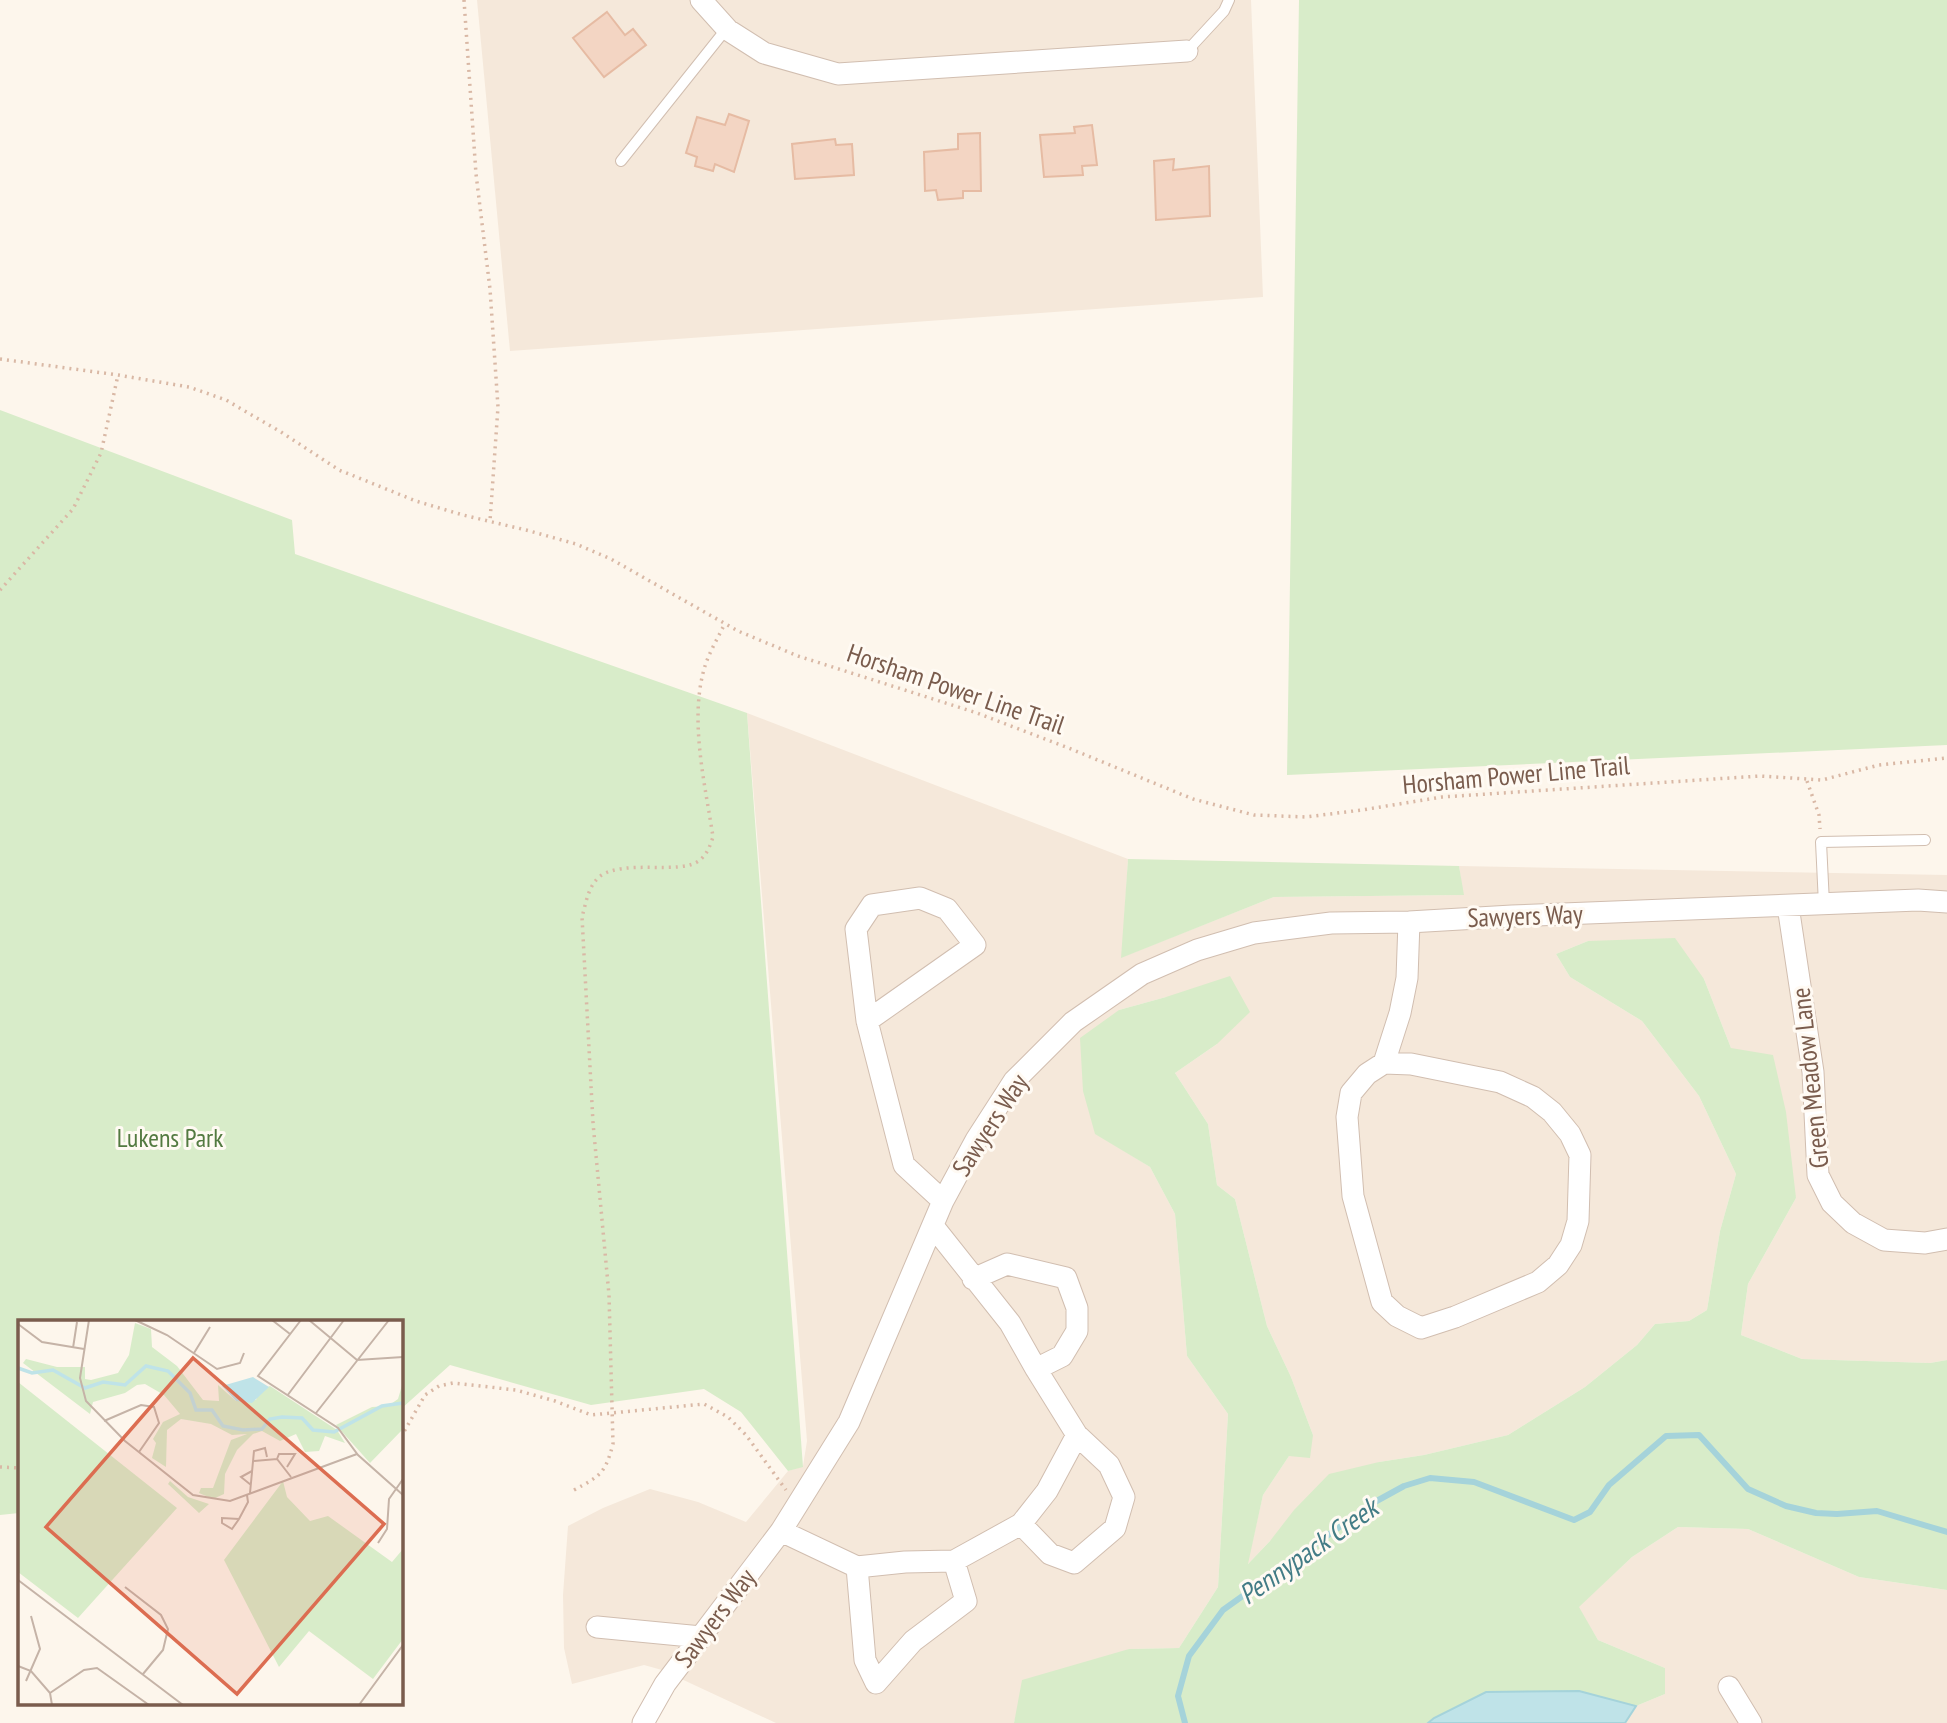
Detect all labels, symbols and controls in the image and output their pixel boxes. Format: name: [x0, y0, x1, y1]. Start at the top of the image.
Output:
street label: Horsham Power Line Trail: [843, 636, 1069, 741]
street label: Horsham Power Line Trail: [1401, 748, 1631, 801]
street label: Sawyers Way: [1467, 897, 1583, 934]
street label: Green Meadow Lane: [1784, 986, 1835, 1170]
street label: Sawyers Way: [944, 1067, 1035, 1182]
park label: Lukens Park: [117, 1121, 223, 1154]
inset map: [18, 1320, 402, 1706]
water label: Pennypack Creek: [1231, 1487, 1387, 1612]
street label: Sawyers Way: [667, 1562, 763, 1674]

